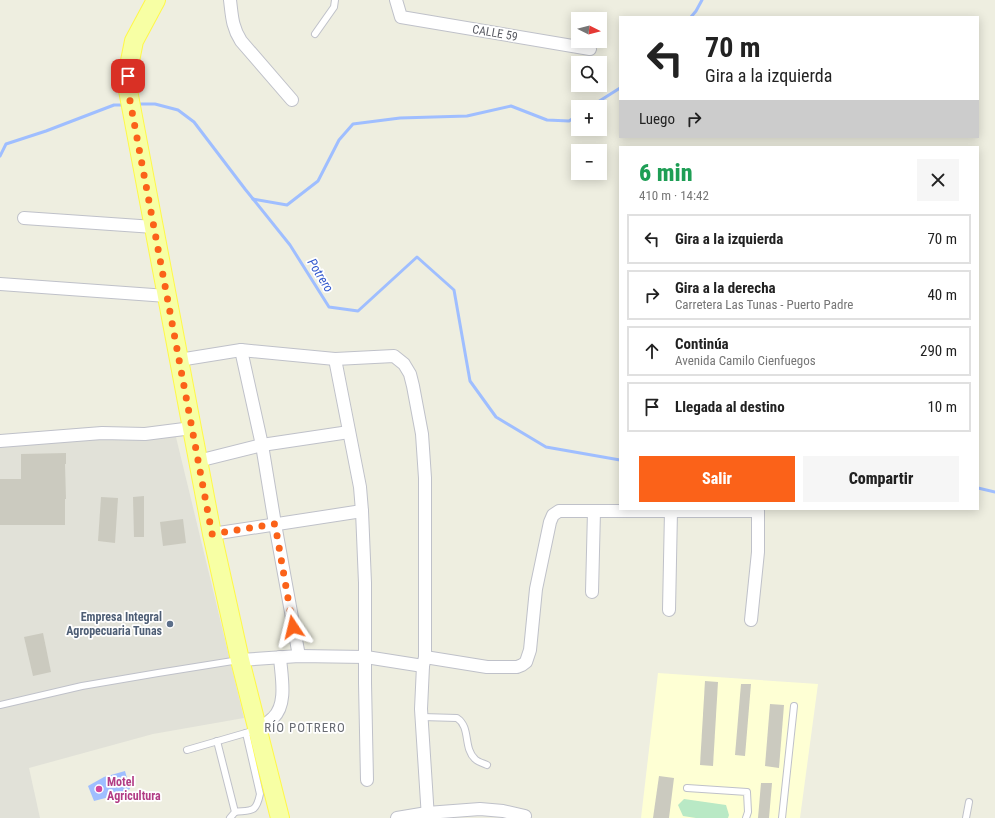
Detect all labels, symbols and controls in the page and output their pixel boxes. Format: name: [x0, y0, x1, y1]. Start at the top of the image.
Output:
north arrow: [571, 12, 607, 48]
map controls: [571, 12, 607, 180]
street label: CALLE 59: [471, 22, 519, 44]
text: 70 m: [705, 31, 761, 64]
icon: left: [639, 32, 691, 84]
button: search: [571, 56, 607, 92]
pin: [111, 59, 145, 93]
icon: arrive: [117, 65, 139, 87]
text: Gira a la izquierda: [705, 65, 832, 86]
button: +: [571, 100, 607, 136]
icon: right: [683, 108, 705, 130]
text: Luego: [639, 110, 675, 128]
button: −: [571, 144, 607, 180]
text: 6 min: [639, 159, 693, 187]
button: close: [917, 159, 959, 201]
text: 410 m · 14:42: [639, 188, 709, 203]
icon: left: [641, 228, 663, 250]
text: Gira a la izquierda: [675, 230, 783, 248]
text: 70 m: [927, 230, 957, 248]
water label: Potrero: [305, 256, 337, 295]
text: Gira a la derecha: [675, 279, 776, 297]
icon: right: [641, 284, 663, 306]
text: 40 m: [927, 286, 957, 304]
text: Carretera Las Tunas - Puerto Padre: [675, 297, 853, 312]
text: Continúa: [675, 335, 729, 353]
icon: ahead: [641, 340, 663, 362]
text: 290 m: [920, 342, 957, 360]
text: Avenida Camilo Cienfuegos: [675, 353, 816, 368]
icon: arrive: [641, 396, 663, 418]
text: Llegada al destino: [675, 398, 785, 416]
text: 10 m: [927, 398, 957, 416]
button: Salir: [639, 456, 795, 502]
button: Compartir: [803, 456, 959, 502]
position arrow: [272, 606, 314, 648]
place label: Empresa Integral Agropecuaria Tunas: [66, 610, 163, 638]
marker: Empresa Integral Agropecuaria Tunas: [165, 619, 175, 629]
district label: RÍO POTRERO: [264, 720, 346, 735]
place label: Motel Agricultura: [107, 775, 161, 803]
marker: Motel Agricultura: [94, 784, 104, 794]

